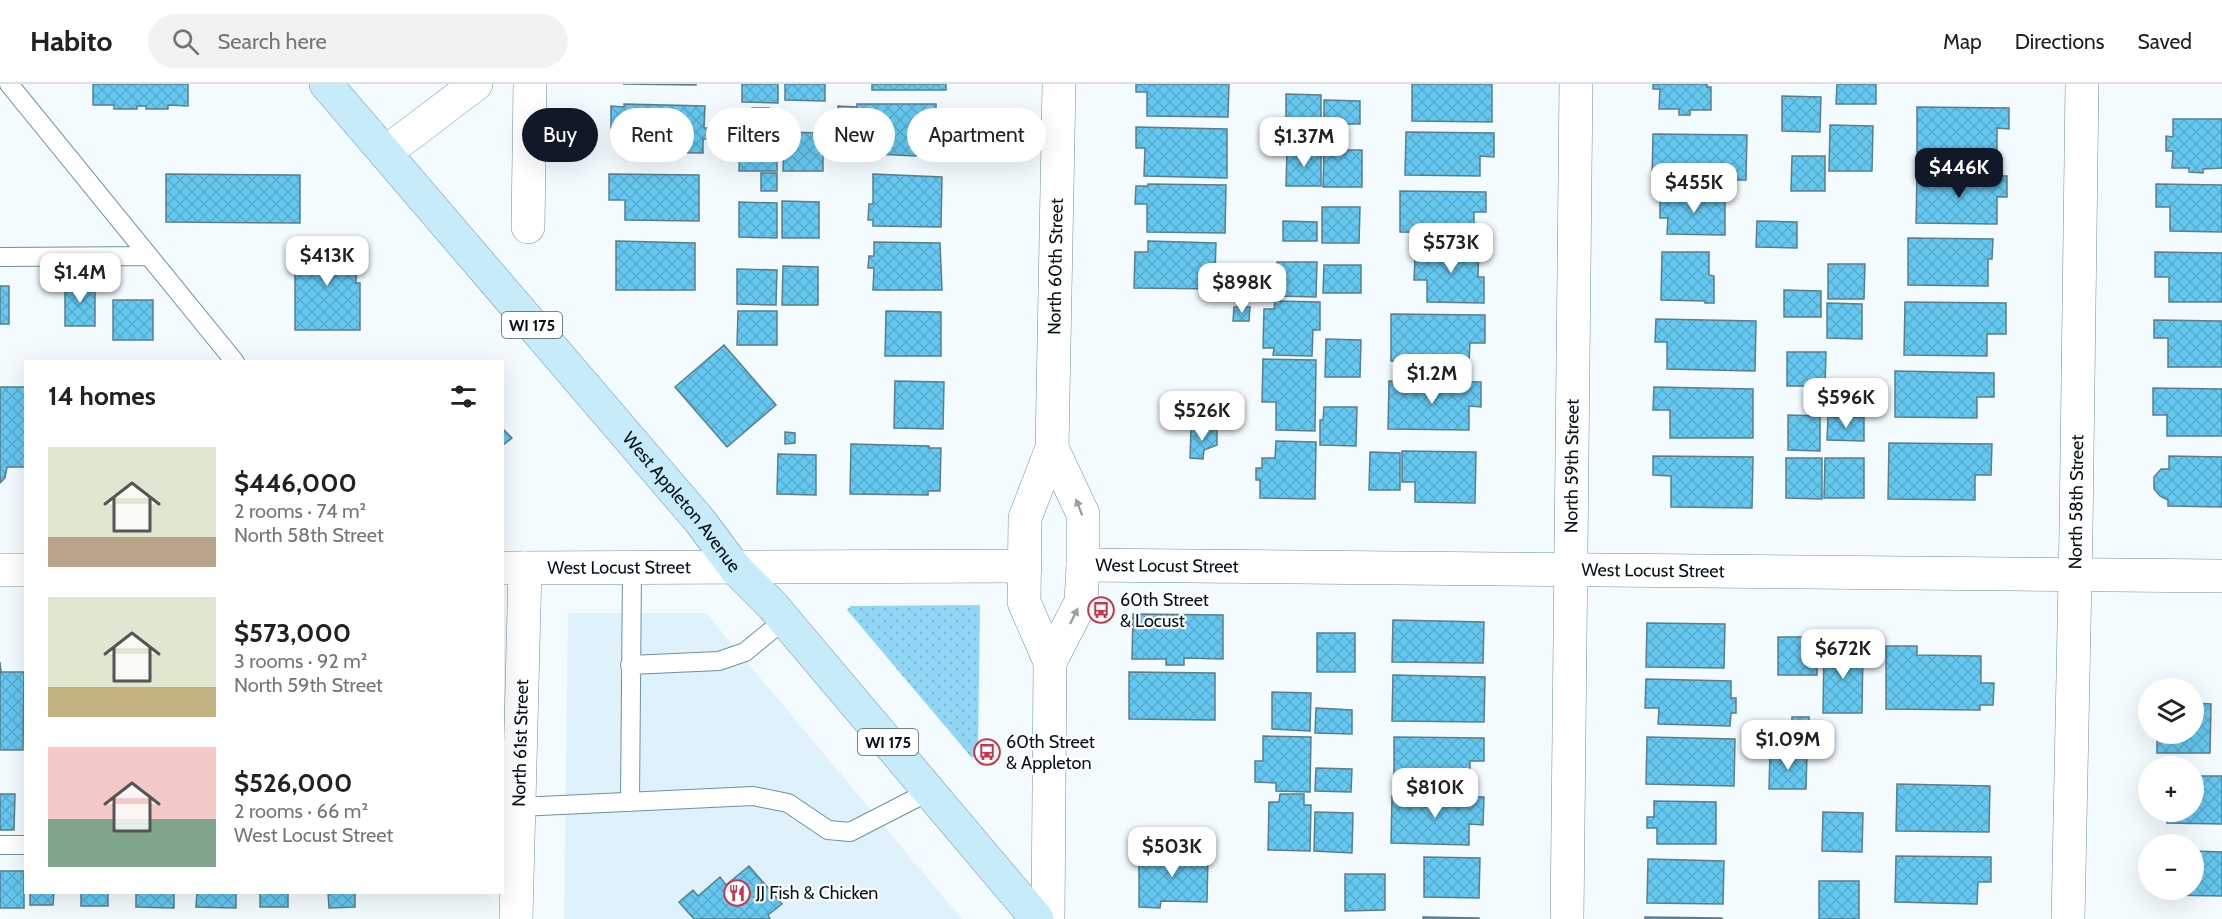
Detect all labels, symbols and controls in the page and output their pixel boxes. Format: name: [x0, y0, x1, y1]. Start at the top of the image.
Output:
search box: [148, 14, 568, 68]
text: Habito: [30, 24, 112, 58]
icon: search: [169, 25, 202, 58]
text: Search here: [217, 28, 327, 55]
text: Map: [1943, 29, 1982, 54]
text: Directions: [2015, 29, 2104, 54]
text: Saved: [2137, 29, 2192, 54]
chip: Buy: [522, 108, 598, 162]
chip: Rent: [610, 108, 694, 162]
chip: Filters: [706, 108, 801, 162]
chip: New: [813, 108, 895, 162]
chip: Apartment: [907, 108, 1046, 162]
pin: $1.37M: [1255, 117, 1353, 168]
text: $1.37M: [1274, 124, 1334, 148]
pin: $446K: [1917, 148, 2001, 199]
text: $446K: [1929, 155, 1989, 179]
pin: $455K: [1652, 163, 1736, 214]
text: $455K: [1665, 170, 1723, 194]
street label: North 60th Street: [1043, 198, 1068, 335]
pin: $573K: [1409, 223, 1493, 274]
text: $573K: [1423, 230, 1479, 254]
pin: $413K: [285, 236, 369, 287]
text: $413K: [300, 243, 354, 267]
pin: $1.4M: [38, 253, 122, 304]
text: $1.4M: [54, 260, 106, 284]
pin: $898K: [1200, 263, 1284, 314]
text: $898K: [1212, 270, 1272, 294]
road number: WI 175: [502, 312, 562, 338]
pin: $1.2M: [1390, 354, 1474, 405]
text: $1.2M: [1407, 361, 1457, 385]
pin: $596K: [1804, 378, 1888, 429]
text: 14 homes: [48, 380, 156, 412]
icon: filters: [447, 380, 480, 413]
text: $596K: [1817, 385, 1875, 409]
pin: $526K: [1160, 391, 1244, 442]
text: $526K: [1174, 398, 1230, 422]
street label: North 59th Street: [1560, 399, 1584, 533]
street label: West Appleton Avenue: [618, 428, 745, 577]
street label: North 58th Street: [2064, 435, 2088, 570]
text: $446,000: [234, 467, 357, 499]
icon: home: [96, 471, 168, 543]
one-way arrow: [1074, 498, 1084, 516]
text: 2 rooms · 74 m²: [234, 499, 366, 523]
text: North 58th Street: [234, 523, 384, 547]
street label: West Locust Street: [1095, 554, 1239, 578]
street label: West Locust Street: [547, 556, 691, 579]
street label: West Locust Street: [1581, 559, 1725, 582]
place label: 60th Street & Locust: [1120, 589, 1209, 632]
bus stop icon: 60th Street & Locust: [1086, 595, 1116, 625]
one-way arrow: [1069, 607, 1079, 624]
text: $573,000: [234, 617, 351, 649]
icon: home: [96, 621, 168, 693]
pin: $672K: [1801, 629, 1885, 680]
text: $672K: [1815, 636, 1871, 660]
text: 3 rooms · 92 m²: [234, 649, 367, 673]
text: North 59th Street: [234, 673, 383, 697]
map controls: [2138, 678, 2204, 900]
button: layers: [2138, 678, 2204, 744]
street label: North 61st Street: [508, 679, 533, 807]
pin: $1.09M: [1739, 720, 1837, 771]
text: $1.09M: [1755, 727, 1821, 751]
road number: WI 175: [858, 729, 918, 755]
place label: 60th Street & Appleton: [1006, 731, 1095, 774]
bus stop icon: 60th Street & Appleton: [972, 737, 1002, 767]
button: +: [2138, 756, 2204, 822]
text: $526,000: [234, 767, 352, 799]
pin: $810K: [1393, 768, 1477, 819]
icon: home: [96, 771, 168, 843]
text: $810K: [1406, 775, 1464, 799]
text: 2 rooms · 66 m²: [234, 799, 368, 823]
text: West Locust Street: [234, 823, 393, 847]
pin: $503K: [1130, 827, 1214, 878]
text: $503K: [1142, 834, 1202, 858]
button: −: [2138, 834, 2204, 900]
restaurant icon: JJ Fish & Chicken: [722, 878, 752, 908]
place label: JJ Fish & Chicken: [755, 882, 878, 904]

